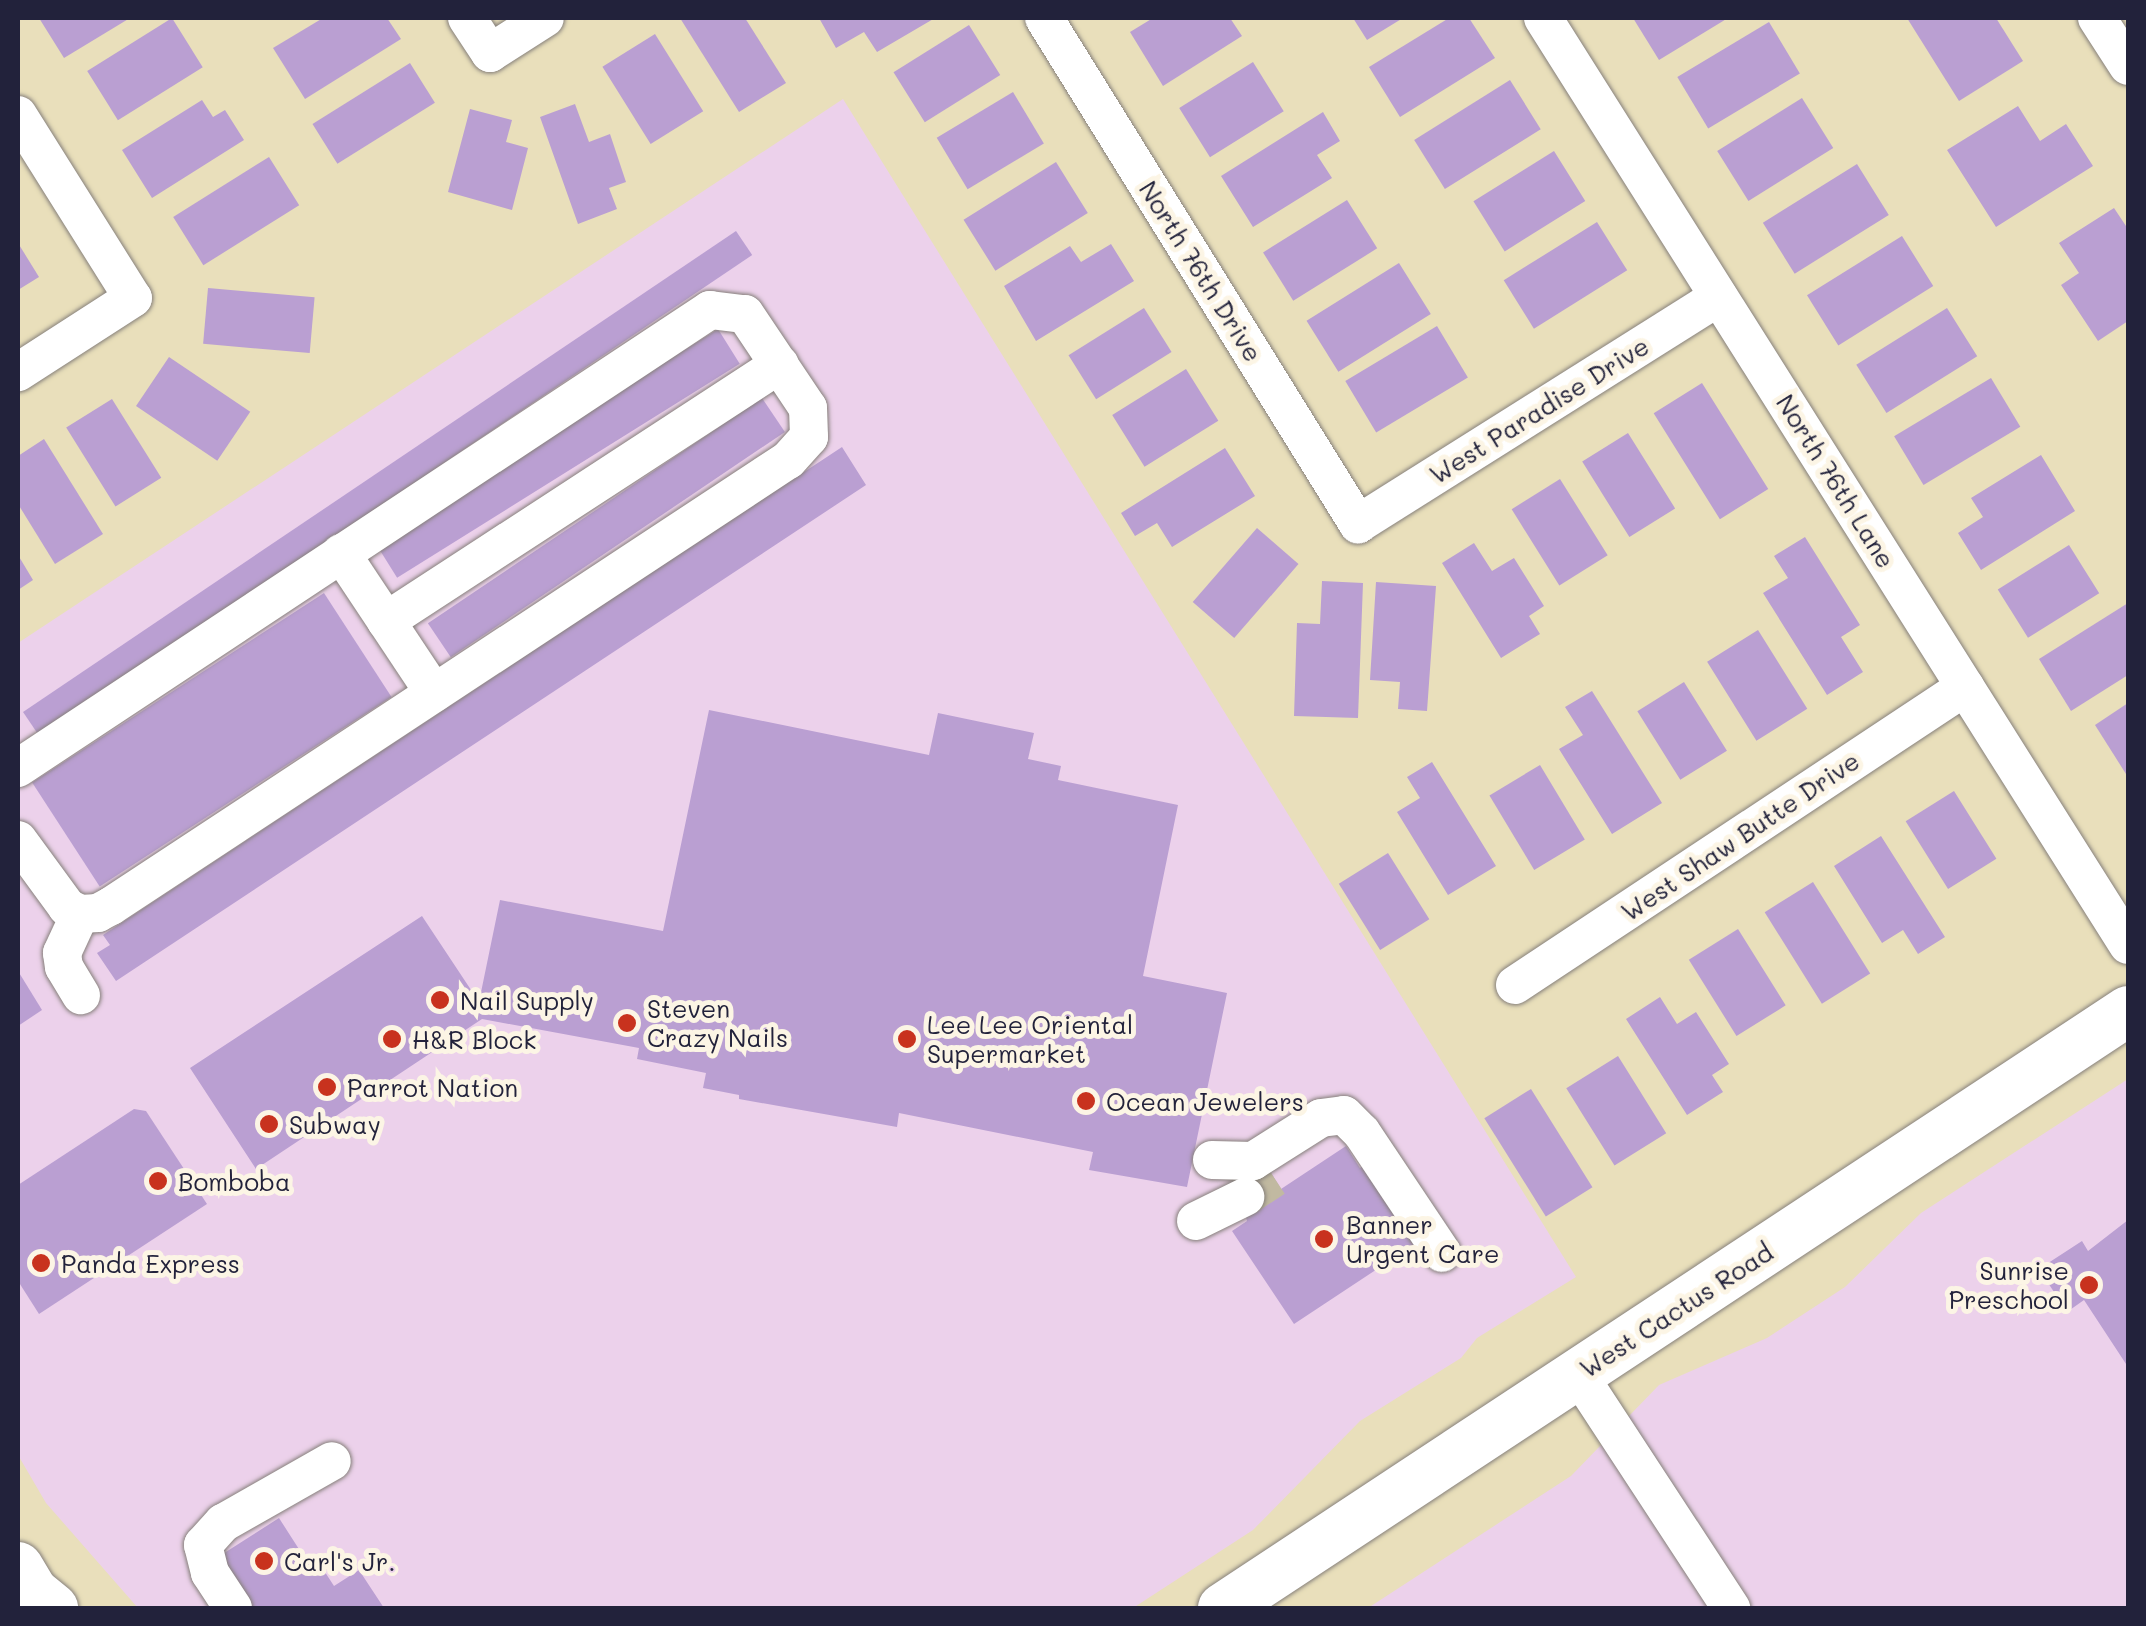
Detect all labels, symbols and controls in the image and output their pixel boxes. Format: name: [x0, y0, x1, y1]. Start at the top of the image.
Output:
street label: North 76th Drive: [1133, 175, 1269, 367]
street label: West Paradise Drive: [1424, 330, 1654, 490]
street label: North 76th Lane: [1771, 389, 1901, 573]
street label: West Shaw Butte Drive: [1615, 745, 1865, 927]
place label: Nail Supply: [460, 985, 594, 1015]
marker: Nail Supply: [429, 989, 451, 1011]
place label: Steven Crazy Nails: [647, 994, 788, 1053]
place label: Lee Lee Oriental Supermarket: [927, 1010, 1133, 1069]
marker: Steven Crazy Nails: [616, 1012, 638, 1034]
place label: H&R Block: [412, 1024, 536, 1054]
marker: H&R Block: [381, 1028, 403, 1050]
marker: Lee Lee Oriental Supermarket: [896, 1028, 918, 1050]
place label: Parrot Nation: [347, 1072, 518, 1102]
marker: Parrot Nation: [316, 1076, 338, 1098]
place label: Ocean Jewelers: [1106, 1086, 1304, 1116]
marker: Ocean Jewelers: [1075, 1090, 1097, 1112]
place label: Subway: [289, 1109, 381, 1139]
marker: Subway: [258, 1113, 280, 1135]
place label: Bomboba: [178, 1166, 291, 1196]
marker: Bomboba: [147, 1170, 169, 1192]
place label: Banner Urgent Care: [1346, 1210, 1499, 1269]
marker: Banner Urgent Care: [1311, 1226, 1337, 1252]
street label: West Cactus Road: [1574, 1236, 1778, 1384]
place label: Panda Express: [61, 1248, 240, 1278]
marker: Panda Express: [30, 1252, 52, 1274]
place label: Sunrise Preschool: [1949, 1256, 2069, 1315]
marker: Sunrise Preschool: [2078, 1274, 2100, 1296]
place label: Carl's Jr.: [284, 1546, 396, 1576]
marker: Carl's Jr.: [253, 1550, 275, 1572]

